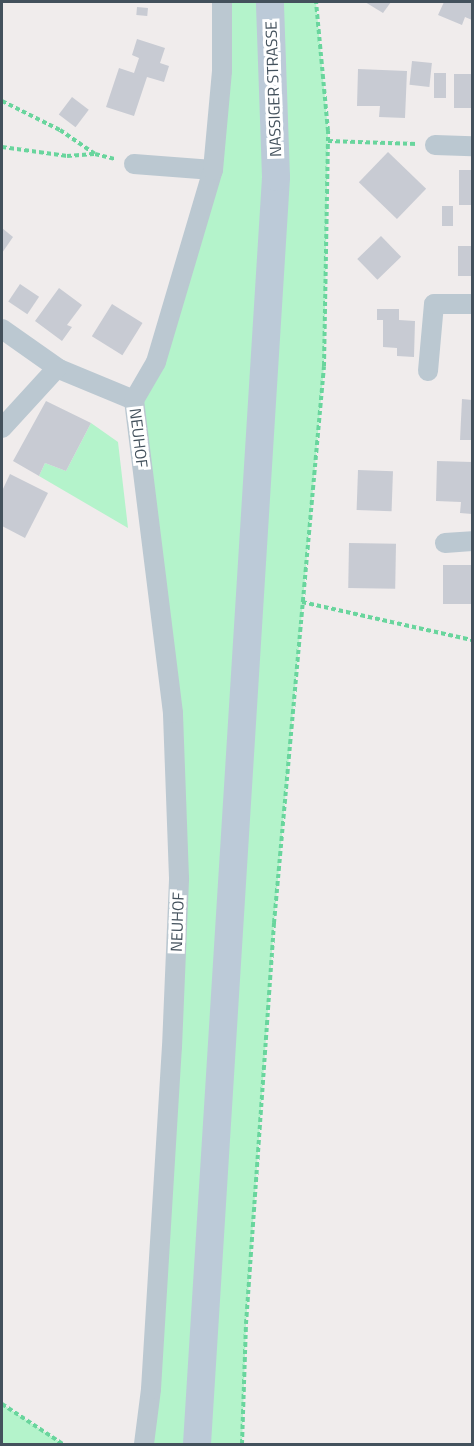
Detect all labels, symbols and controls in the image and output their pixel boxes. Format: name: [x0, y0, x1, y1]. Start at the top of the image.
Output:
street label: NASSIGER STRASSE: [261, 21, 285, 157]
street label: NEUHOF: [126, 407, 152, 469]
street label: NEUHOF: [166, 892, 188, 952]

